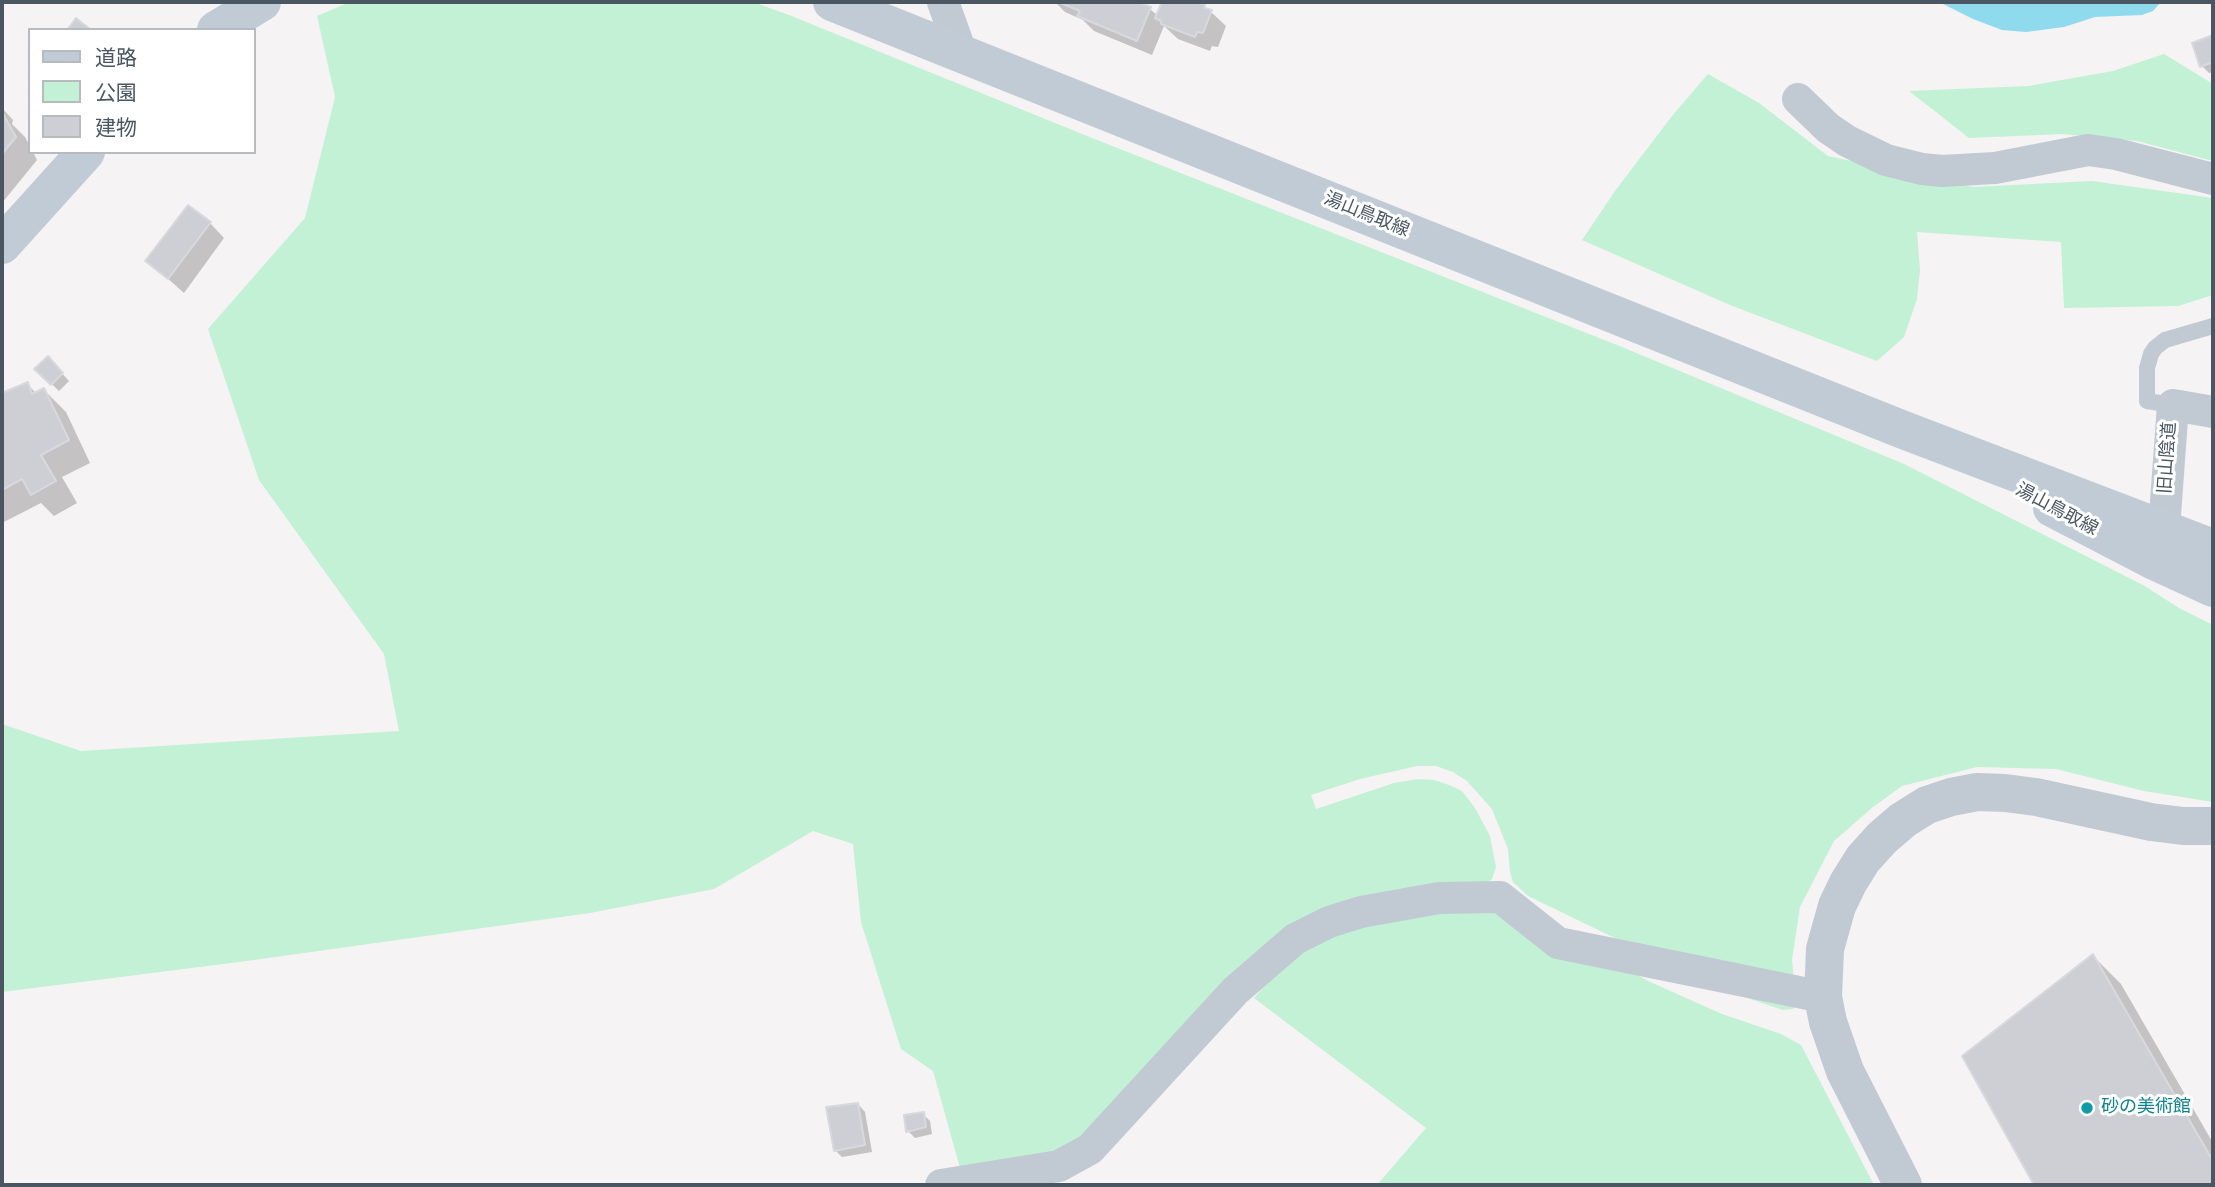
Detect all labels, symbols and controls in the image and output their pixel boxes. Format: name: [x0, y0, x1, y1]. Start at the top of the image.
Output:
legend: [28, 28, 256, 154]
text: 道路: [95, 46, 137, 73]
text: 公園: [95, 81, 137, 108]
text: 建物: [95, 116, 137, 143]
street label: 湯山鳥取線: [1320, 189, 1412, 243]
street label: 旧山陰道: [2156, 421, 2182, 495]
street label: 湯山鳥取線: [2011, 480, 2101, 542]
place label: 砂の美術館: [2101, 1097, 2191, 1119]
marker: 砂の美術館: [2079, 1100, 2095, 1116]

